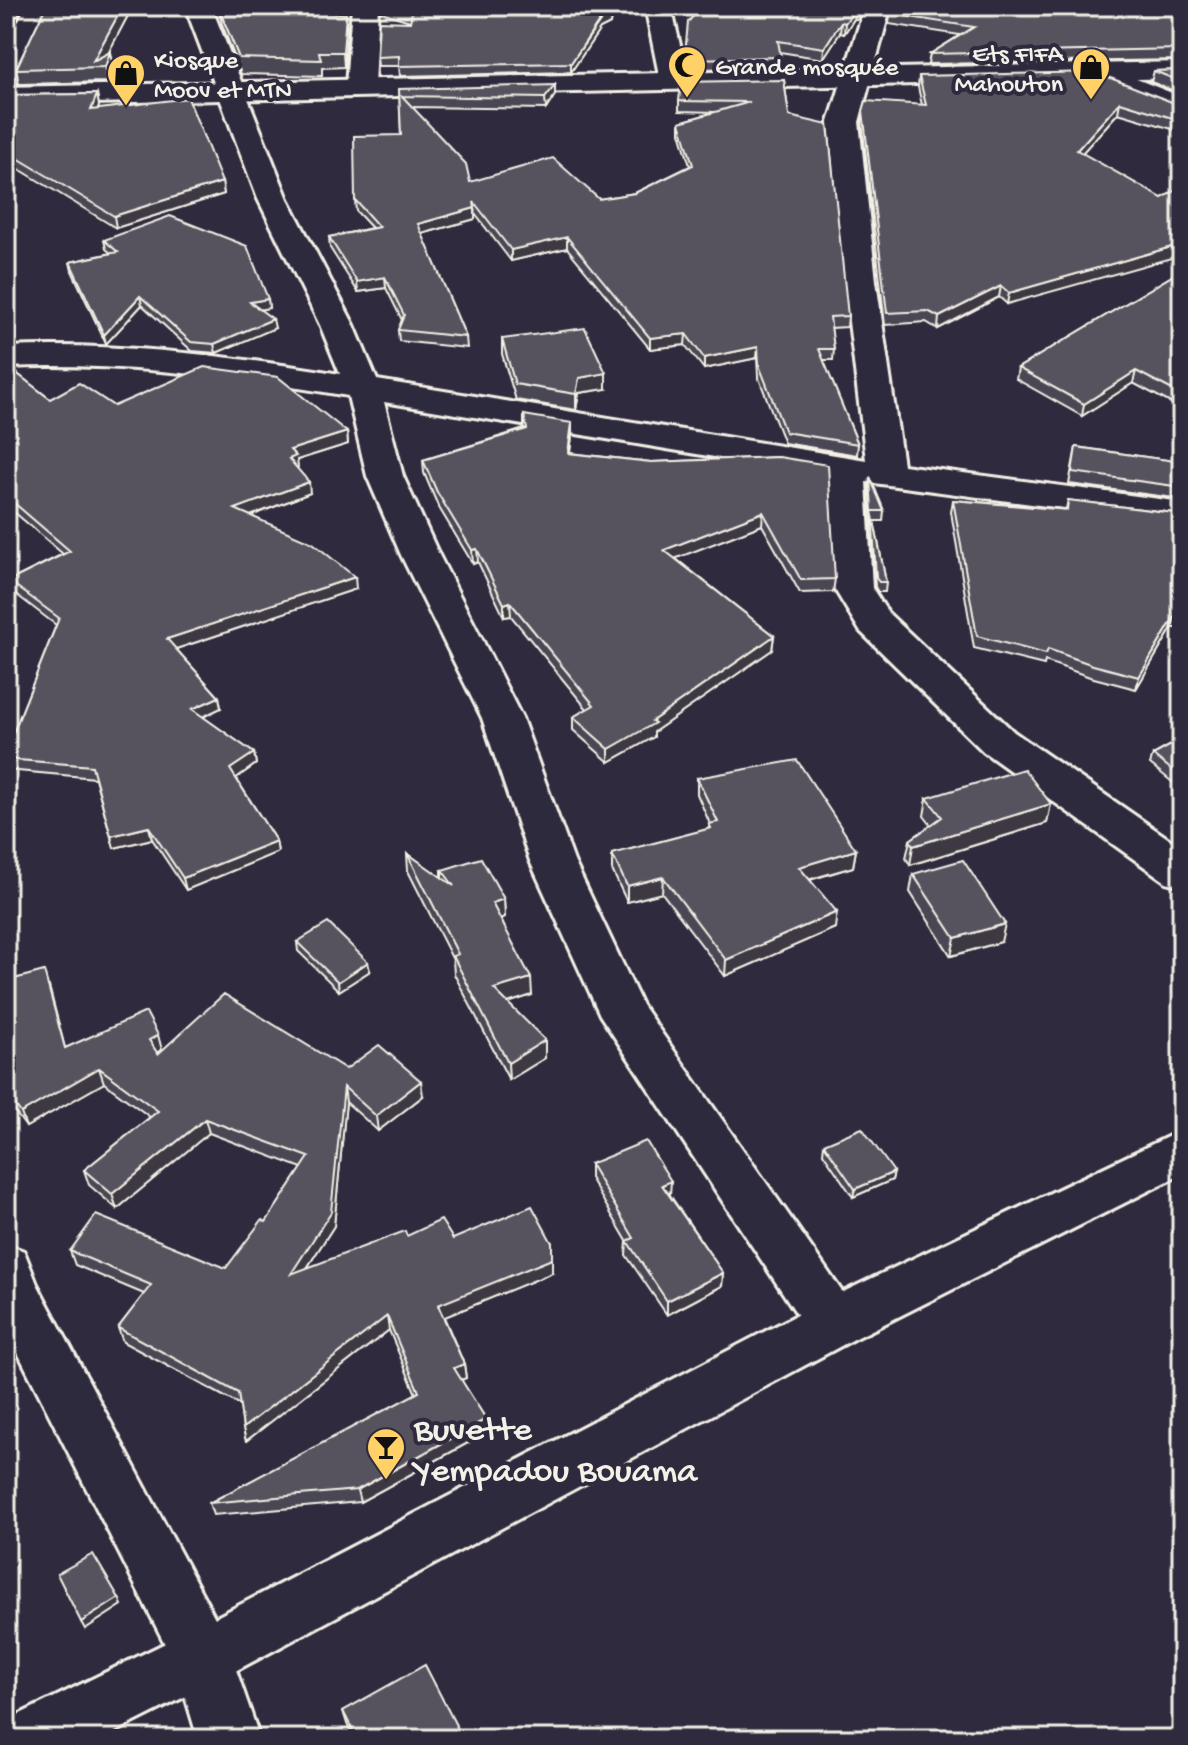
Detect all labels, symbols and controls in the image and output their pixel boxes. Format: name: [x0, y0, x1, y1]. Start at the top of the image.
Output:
place label: Ets FIFA Mahouton: [954, 41, 1065, 102]
mosque icon: Grande mosquée: [666, 44, 708, 99]
shop icon: Ets FIFA Mahouton: [1070, 46, 1112, 101]
place label: Kiosque Moov et MTN: [154, 47, 292, 108]
shop icon: Kiosque Moov et MTN: [105, 52, 147, 107]
place label: Grande mosquée: [715, 54, 899, 85]
place label: Buvette Yempadou Bouama: [411, 1411, 698, 1495]
bar icon: Buvette Yempadou Bouama: [365, 1426, 407, 1481]

